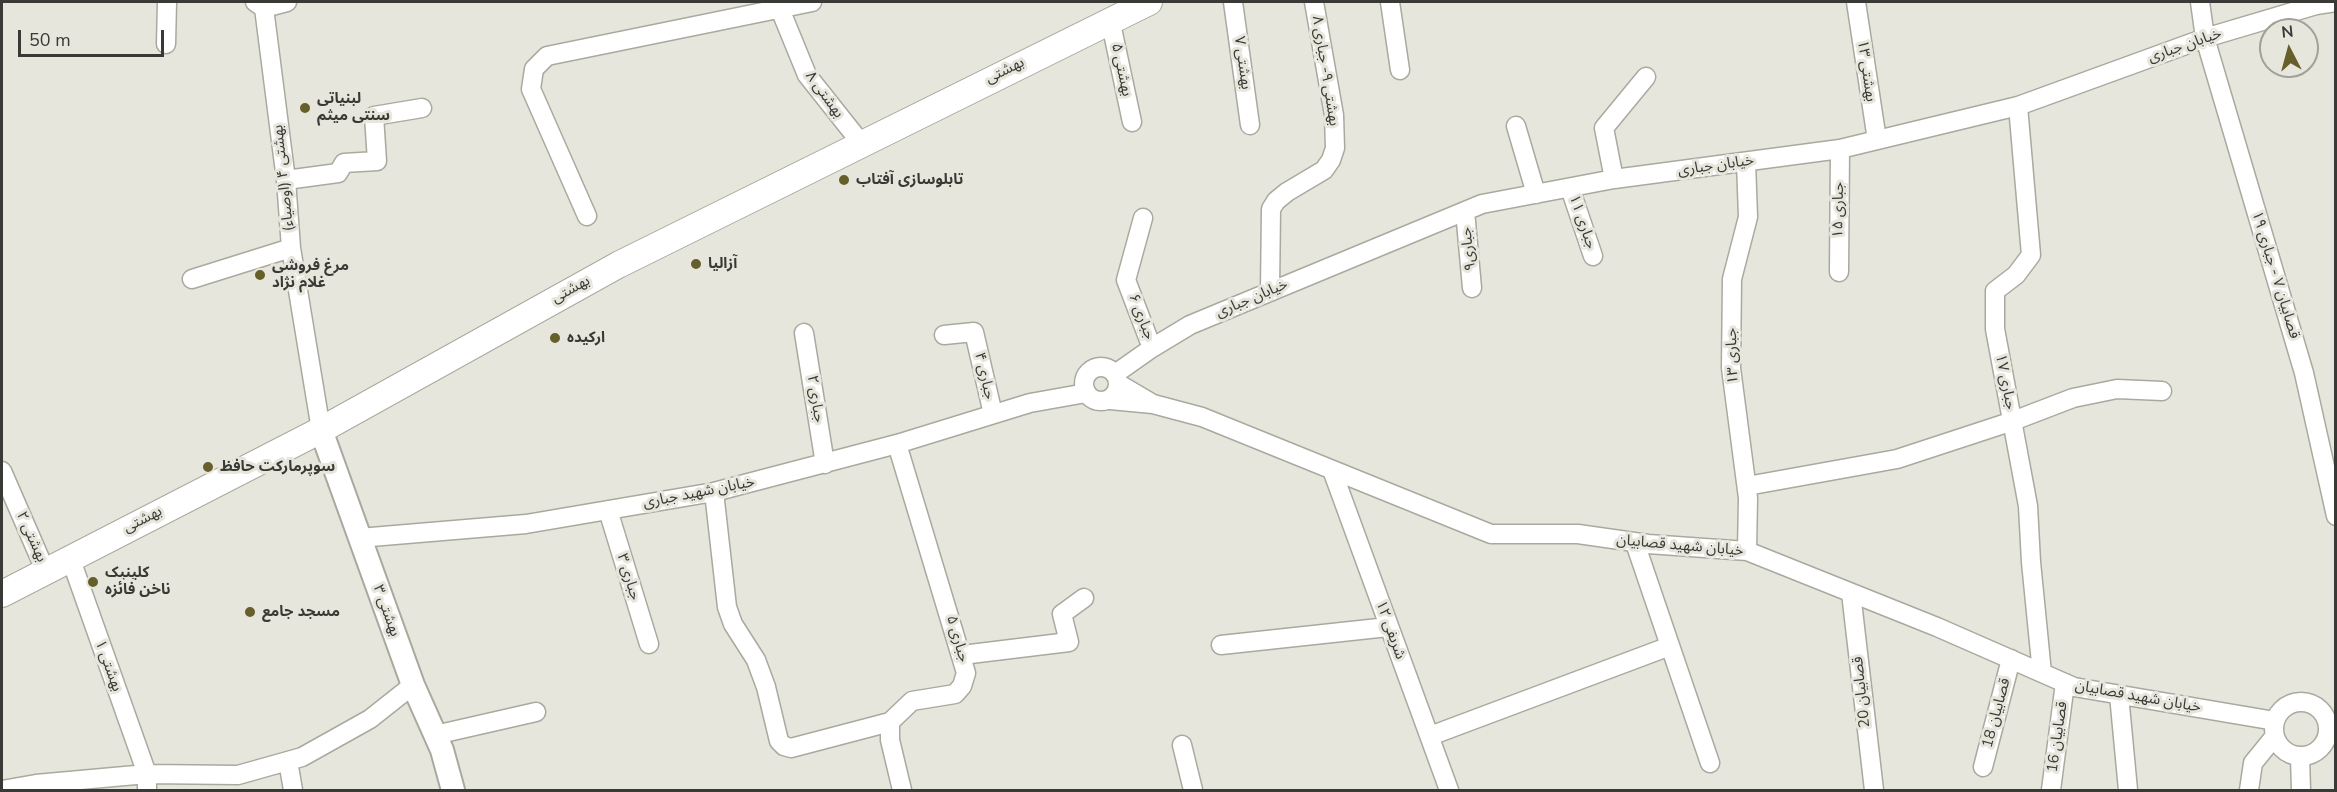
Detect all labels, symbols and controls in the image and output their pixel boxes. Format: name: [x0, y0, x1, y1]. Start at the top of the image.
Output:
street label: بهشتی ۹- جباری ۸: [1307, 15, 1343, 127]
scale bar: [21, 18, 166, 56]
north arrow: [2259, 18, 2319, 78]
text: N: [2280, 21, 2294, 44]
street label: خیابان جباری: [2146, 25, 2224, 67]
text: 50 m: [29, 28, 71, 52]
street label: بهشتی ۷: [1229, 35, 1255, 91]
street label: بهشتی ۱۳: [1853, 39, 1879, 103]
street label: بهشتی ۵: [1107, 42, 1135, 98]
street label: بهشتی: [983, 54, 1027, 88]
street label: بهشتی ۸: [801, 68, 847, 122]
place label: لبنیاتی سنتی میثم: [317, 90, 390, 125]
marker: لبنیاتی سنتی میثم: [298, 101, 312, 115]
street label: بهشتی ۴ (اوصیاء): [269, 124, 299, 232]
street label: خیابان جباری: [1677, 152, 1755, 180]
place label: تابلوسازی آفتاب: [856, 171, 963, 189]
marker: تابلوسازی آفتاب: [837, 173, 851, 187]
street label: جباری ۱۵: [1830, 182, 1848, 238]
street label: جباری ۱۱: [1564, 192, 1600, 252]
street label: قصابيان ۷ - جباری ۱۹: [2247, 209, 2303, 341]
street label: جباری۹: [1458, 226, 1480, 272]
place label: آزالیا: [708, 255, 737, 273]
place label: مرغ فروشی غلام نژاد: [272, 257, 349, 292]
marker: آزالیا: [689, 257, 703, 271]
marker: مرغ فروشی غلام نژاد: [253, 268, 267, 282]
street label: بهشتی: [549, 272, 593, 308]
street label: خیابان جباری: [1213, 276, 1291, 322]
street label: جباری ۶: [1124, 292, 1158, 342]
street label: جباری ۱۳: [1723, 328, 1743, 384]
place label: ارکیده: [567, 329, 605, 347]
marker: ارکیده: [548, 331, 562, 345]
street label: جباری ۴: [970, 351, 998, 401]
street label: جباری ۱۷: [1991, 353, 2019, 411]
street label: جباری ۲: [802, 374, 828, 424]
place label: سوپرمارکت حافظ: [220, 458, 335, 476]
marker: سوپرمارکت حافظ: [201, 460, 215, 474]
street label: خیابان شهید جباری: [642, 473, 756, 513]
street label: بهشتی: [121, 503, 165, 537]
street label: بهشتی ۲: [12, 509, 50, 565]
street label: خیابان شهید قصابیان: [1616, 531, 1744, 561]
street label: جباری ۳: [612, 552, 644, 602]
place label: کلینیک ناخن فائزه: [105, 564, 170, 599]
marker: کلینیک ناخن فائزه: [86, 575, 100, 589]
street label: بهشتی ۳: [368, 583, 404, 639]
street label: شریفی ۱۲: [1371, 598, 1409, 662]
place label: مسجد جامع: [262, 603, 340, 621]
marker: مسجد جامع: [243, 605, 257, 619]
street label: جباری ۵: [942, 614, 972, 664]
street label: بهشتی ۱: [90, 638, 126, 694]
street label: قصابیان 20: [1849, 656, 1875, 728]
street label: قصابیان 18: [1979, 676, 2015, 750]
street label: خیابان شهید قصابیان: [2074, 677, 2202, 717]
street label: قصابیان 16: [2044, 700, 2072, 774]

